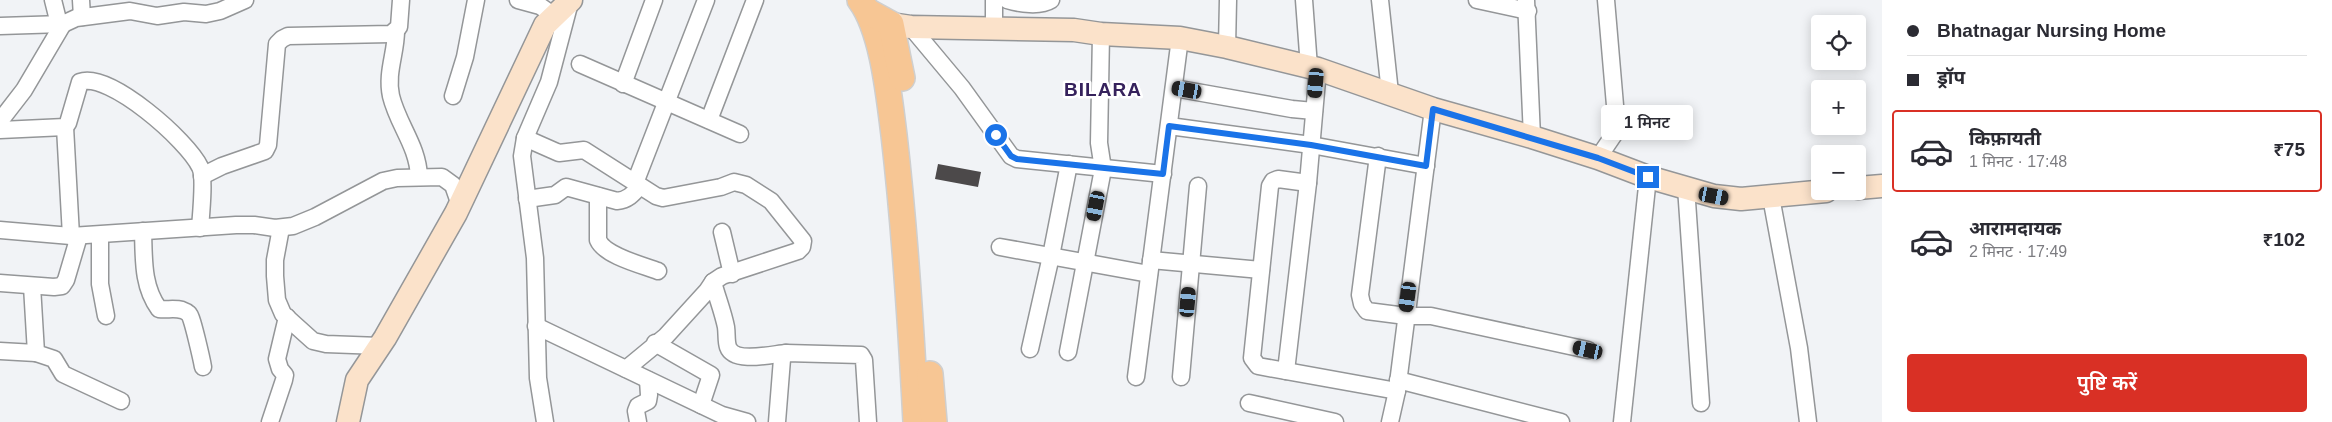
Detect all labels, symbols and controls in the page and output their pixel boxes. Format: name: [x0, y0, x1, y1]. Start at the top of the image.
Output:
map controls: [1811, 15, 1866, 200]
button: locate: [1811, 15, 1866, 70]
text: Bhatnagar Nursing Home: [1937, 20, 2166, 41]
car: [1307, 67, 1324, 99]
text: ड्रॉप: [1937, 67, 1965, 88]
district label: BILARA: [1064, 79, 1142, 100]
car: [1170, 80, 1203, 100]
button: +: [1811, 80, 1866, 135]
callout: 1 मिनट: [1602, 104, 1694, 140]
text: 1 मिनट: [1624, 114, 1670, 131]
route start: [985, 124, 1007, 146]
text: किफ़ायती: [1969, 128, 2041, 149]
icon: car: [1909, 129, 1954, 174]
text: ₹75: [2273, 139, 2305, 160]
button: −: [1811, 145, 1866, 200]
text: 1 मिनट · 17:48: [1969, 153, 2067, 170]
route end: [1637, 166, 1659, 188]
car: [1697, 186, 1730, 206]
car: [1085, 190, 1106, 222]
text: आरामदायक: [1969, 218, 2061, 239]
icon: car: [1909, 219, 1954, 264]
text: ₹102: [2263, 229, 2305, 250]
text: 2 मिनट · 17:49: [1969, 243, 2067, 260]
car: [1398, 281, 1417, 313]
car: [1179, 286, 1196, 318]
car: [1571, 339, 1604, 361]
button: पुष्टि करें: [1907, 354, 2307, 412]

